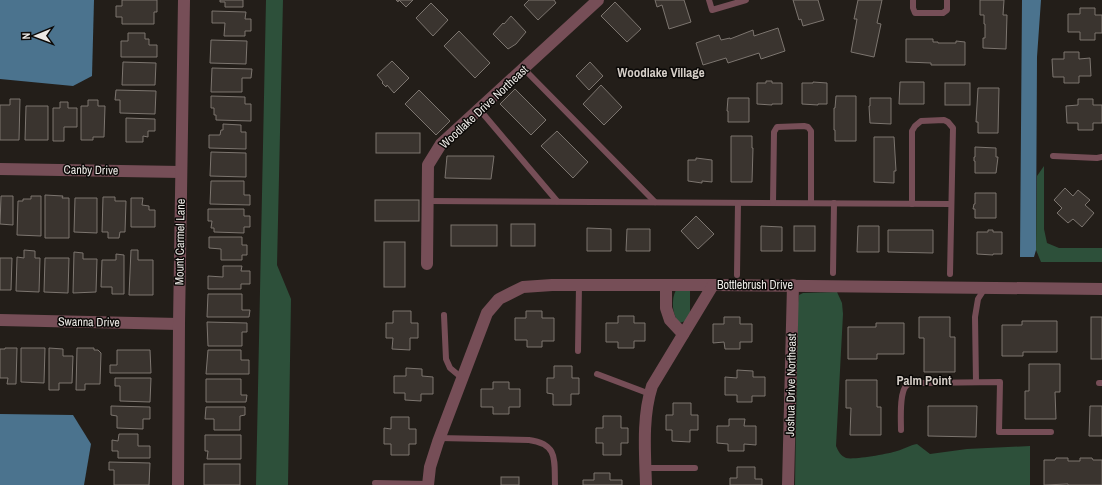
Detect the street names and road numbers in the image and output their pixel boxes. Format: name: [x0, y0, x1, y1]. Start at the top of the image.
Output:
street label: Woodlake Drive Northeast: [436, 62, 532, 152]
street label: Canby Drive: [64, 162, 118, 178]
street label: Mount Carmel Lane: [171, 199, 189, 285]
street label: Bottlebrush Drive: [717, 277, 793, 293]
street label: Swanna Drive: [58, 313, 120, 331]
street label: Joshua Drive Northeast: [782, 333, 800, 437]

